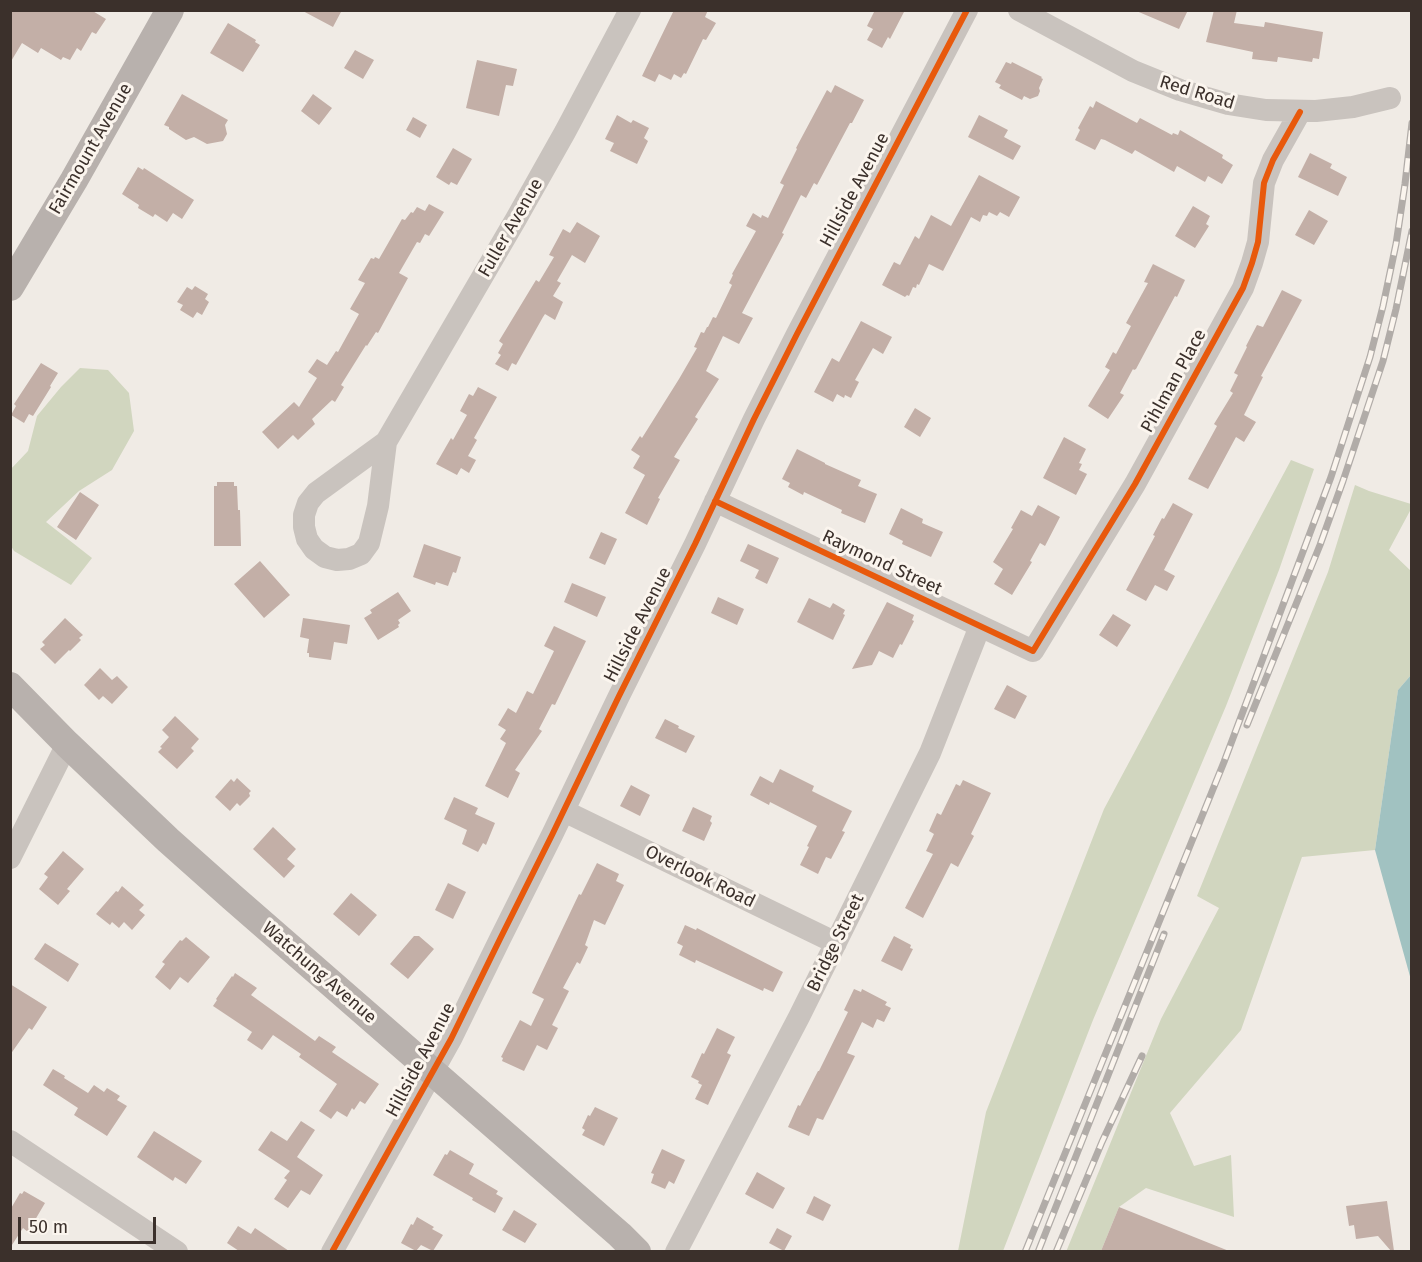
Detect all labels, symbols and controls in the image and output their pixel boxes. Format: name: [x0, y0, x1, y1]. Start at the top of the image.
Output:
street label: Red Road: [1157, 71, 1237, 115]
street label: Fairmount Avenue: [45, 80, 137, 218]
street label: Hillside Avenue: [816, 129, 894, 251]
street label: Fuller Avenue: [474, 175, 548, 281]
street label: Pihlman Place: [1137, 325, 1211, 437]
street label: Raymond Street: [819, 526, 945, 600]
street label: Hillside Avenue: [600, 564, 676, 686]
street label: Overlook Road: [641, 841, 759, 913]
street label: Bridge Street: [803, 891, 869, 995]
street label: Watchung Avenue: [257, 917, 381, 1029]
street label: Hillside Avenue: [382, 999, 460, 1121]
scale bar: [21, 1205, 159, 1243]
text: 50 m: [29, 1216, 68, 1238]

